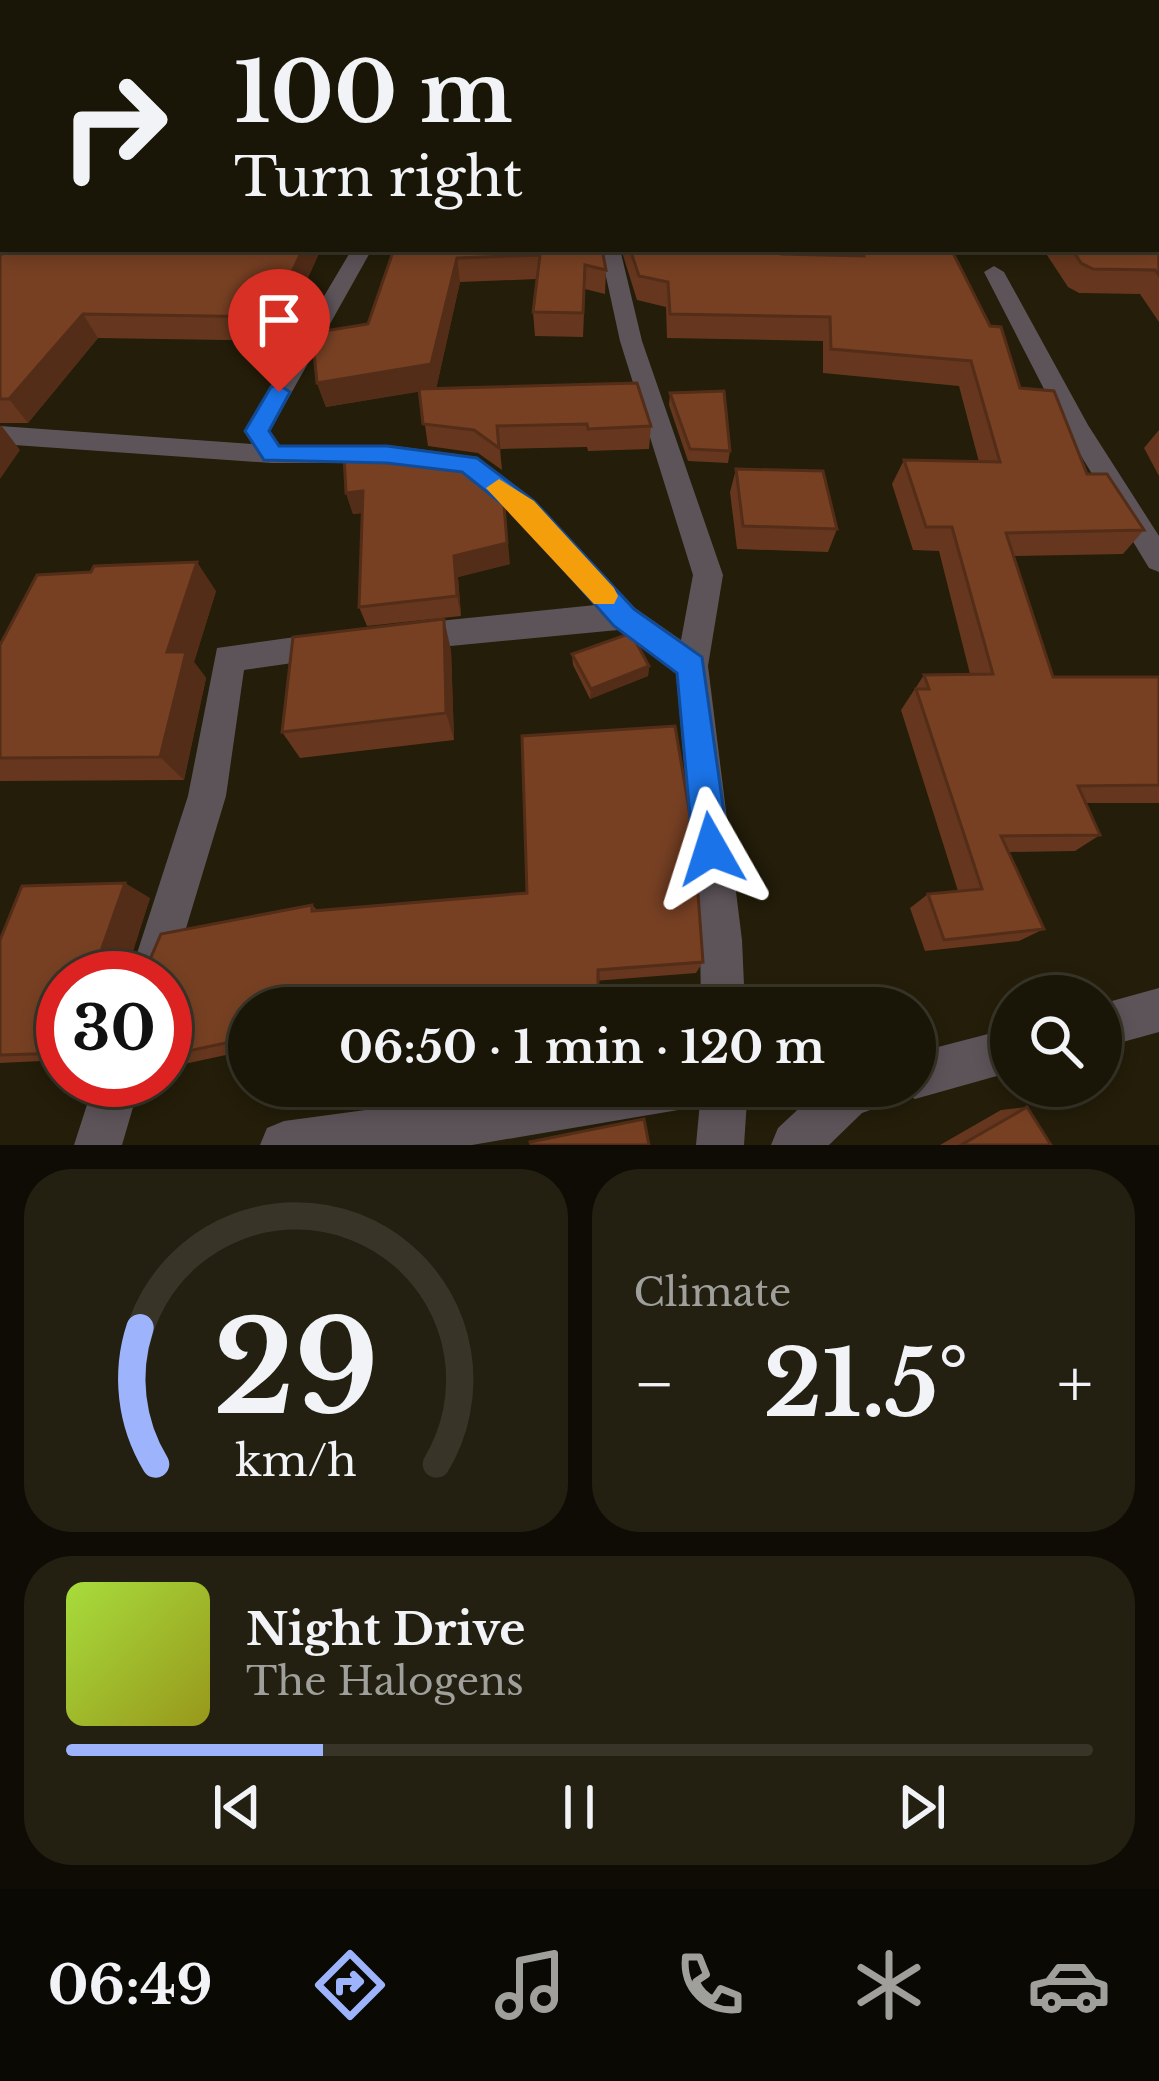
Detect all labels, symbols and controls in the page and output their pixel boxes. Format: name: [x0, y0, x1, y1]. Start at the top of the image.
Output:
text: 100 m: [234, 41, 513, 145]
icon: right: [36, 48, 192, 204]
text: Turn right: [234, 144, 523, 211]
pin: [228, 269, 330, 392]
icon: arrive: [246, 287, 312, 353]
position arrow: [648, 786, 774, 912]
speed limit sign: 30: [36, 951, 192, 1107]
map controls: [990, 975, 1122, 1107]
button: search: [990, 975, 1122, 1107]
text: 06:50 · 1 min · 120 m: [339, 1019, 825, 1075]
text: Climate: [634, 1268, 791, 1317]
text: 29: [213, 1292, 378, 1447]
text: 21.5°: [764, 1329, 968, 1440]
text: −: [634, 1343, 675, 1425]
text: +: [1057, 1343, 1093, 1425]
text: km/h: [235, 1433, 357, 1487]
text: Night Drive: [246, 1601, 526, 1657]
text: The Halogens: [246, 1657, 524, 1706]
icon: previous: [204, 1774, 270, 1840]
icon: pause: [546, 1774, 612, 1840]
icon: next: [889, 1774, 955, 1840]
icon: directions: [308, 1943, 392, 2027]
icon: music: [488, 1943, 572, 2027]
icon: phone: [668, 1943, 752, 2027]
icon: climate: [847, 1943, 931, 2027]
icon: car: [1027, 1943, 1111, 2027]
text: 06:49: [48, 1952, 213, 2019]

